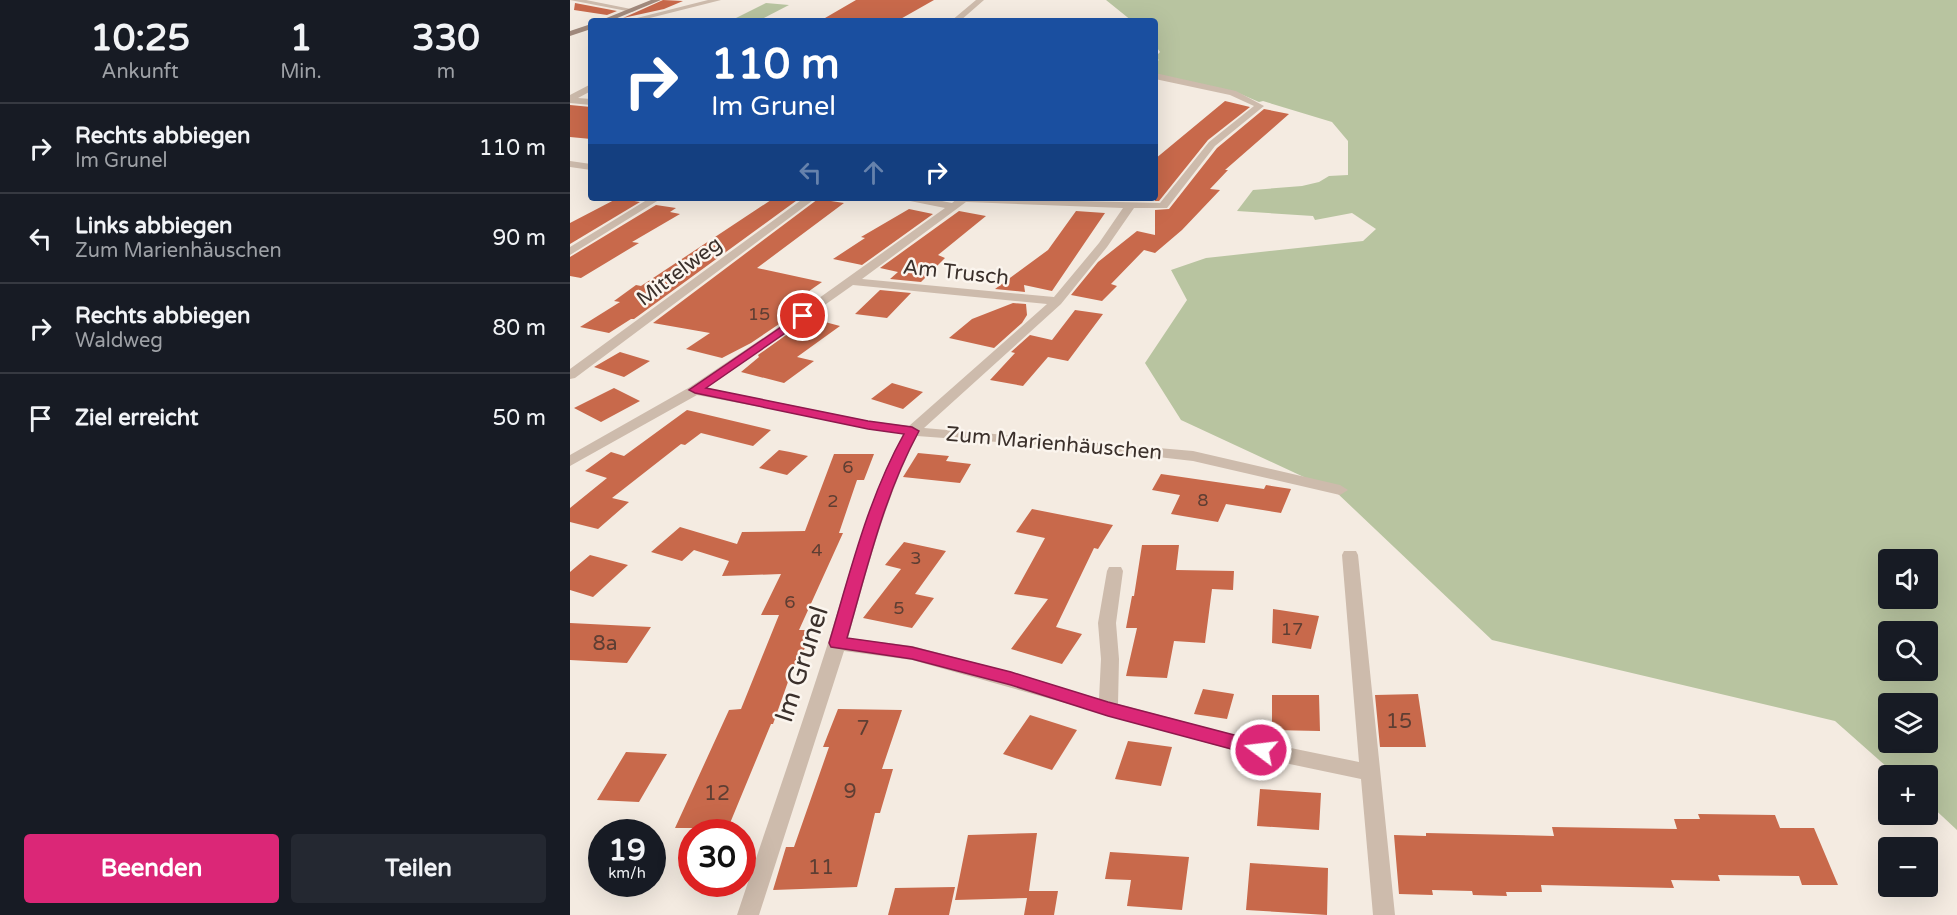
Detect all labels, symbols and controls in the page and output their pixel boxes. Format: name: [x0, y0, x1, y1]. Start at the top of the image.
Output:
text: 10:25: [90, 17, 190, 60]
text: 1: [290, 17, 312, 60]
text: 330: [412, 17, 480, 60]
text: 110 m: [711, 39, 840, 90]
icon: right: [612, 42, 690, 120]
text: Ankunft: [102, 60, 179, 84]
text: Min.: [280, 60, 322, 84]
text: m: [437, 60, 455, 84]
text: Im Grunel: [711, 90, 836, 123]
text: Rechts abbiegen: [75, 123, 250, 149]
icon: right: [24, 132, 57, 165]
text: 110 m: [479, 135, 546, 161]
text: Im Grunel: [75, 149, 168, 173]
icon: left: [794, 156, 827, 189]
icon: ahead: [857, 156, 890, 189]
icon: right: [920, 156, 953, 189]
text: Links abbiegen: [75, 213, 233, 239]
icon: left: [24, 222, 57, 255]
text: 90 m: [492, 225, 546, 251]
street label: Mittelweg: [632, 231, 727, 311]
text: Zum Marienhäuschen: [75, 239, 282, 263]
street label: Am Trusch: [902, 254, 1010, 291]
pin: [777, 290, 828, 341]
icon: arrive: [786, 299, 819, 332]
text: Rechts abbiegen: [75, 303, 250, 329]
house number: 15: [748, 303, 770, 325]
icon: right: [24, 312, 57, 345]
text: 80 m: [492, 315, 546, 341]
text: Waldweg: [75, 329, 163, 353]
icon: arrive: [24, 402, 57, 435]
text: Ziel erreicht: [75, 405, 198, 431]
text: 50 m: [492, 405, 546, 431]
street label: Zum Marienhäuschen: [945, 422, 1163, 465]
house number: 6: [842, 456, 854, 478]
house number: 8: [1197, 489, 1209, 511]
house number: 2: [827, 490, 839, 512]
house number: 4: [811, 539, 823, 561]
house number: 3: [910, 547, 922, 569]
map controls: [1878, 549, 1938, 897]
button: sound: [1878, 549, 1938, 609]
house number: 6: [784, 591, 796, 613]
house number: 5: [893, 597, 905, 619]
street label: Im Grunel: [768, 602, 835, 726]
house number: 17: [1281, 618, 1303, 640]
button: search: [1878, 621, 1938, 681]
house number: 8a: [593, 631, 618, 656]
button: layers: [1878, 693, 1938, 753]
house number: 15: [1386, 709, 1412, 734]
house number: 7: [856, 716, 870, 741]
position arrow: [1229, 718, 1293, 782]
button: +: [1878, 765, 1938, 825]
house number: 9: [843, 779, 857, 804]
house number: 12: [704, 781, 730, 806]
speed limit sign: 30: [678, 819, 756, 897]
text: 19: [608, 832, 646, 869]
button: Beenden: [24, 834, 279, 903]
button: Teilen: [291, 834, 546, 903]
button: −: [1878, 837, 1938, 897]
house number: 11: [808, 855, 834, 880]
text: km/h: [608, 864, 646, 882]

